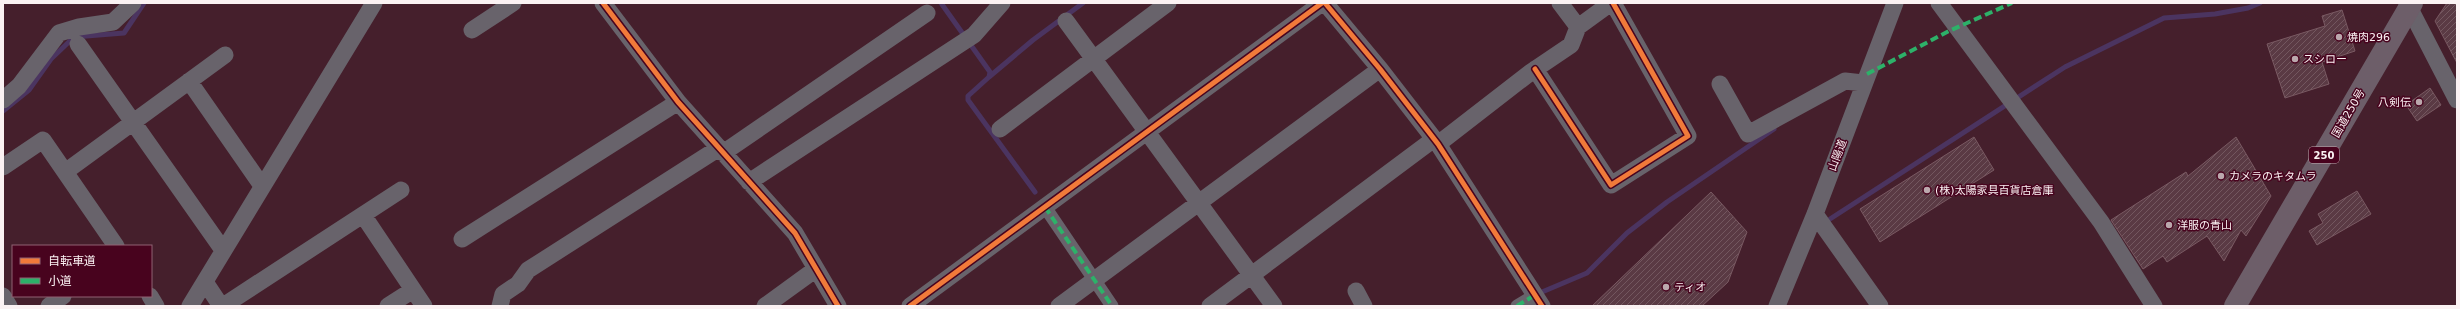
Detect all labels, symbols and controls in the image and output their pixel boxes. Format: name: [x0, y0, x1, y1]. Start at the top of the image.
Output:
place label: 焼肉296: [2347, 31, 2390, 44]
marker: 焼肉296: [2334, 32, 2344, 42]
place label: スシロー: [2303, 53, 2347, 66]
marker: スシロー: [2290, 54, 2300, 64]
street label: 国道250号: [2329, 87, 2368, 140]
place label: 八剣伝: [2378, 96, 2411, 109]
marker: 八剣伝: [2414, 97, 2424, 107]
street label: 山陽道: [1826, 137, 1849, 173]
road number: 250: [2309, 147, 2339, 163]
place label: カメラのキタムラ: [2229, 170, 2316, 183]
marker: カメラのキタムラ: [2216, 171, 2226, 181]
place label: (株)太陽家具百貨店倉庫: [1935, 184, 2054, 197]
marker: (株)太陽家具百貨店倉庫: [1922, 185, 1932, 195]
place label: 洋服の青山: [2177, 219, 2232, 232]
marker: 洋服の青山: [2164, 220, 2174, 230]
legend: [12, 245, 152, 297]
text: 自転車道: [48, 254, 96, 268]
text: 小道: [48, 274, 72, 288]
place label: ティオ: [1674, 281, 1706, 294]
marker: ティオ: [1661, 282, 1671, 292]

